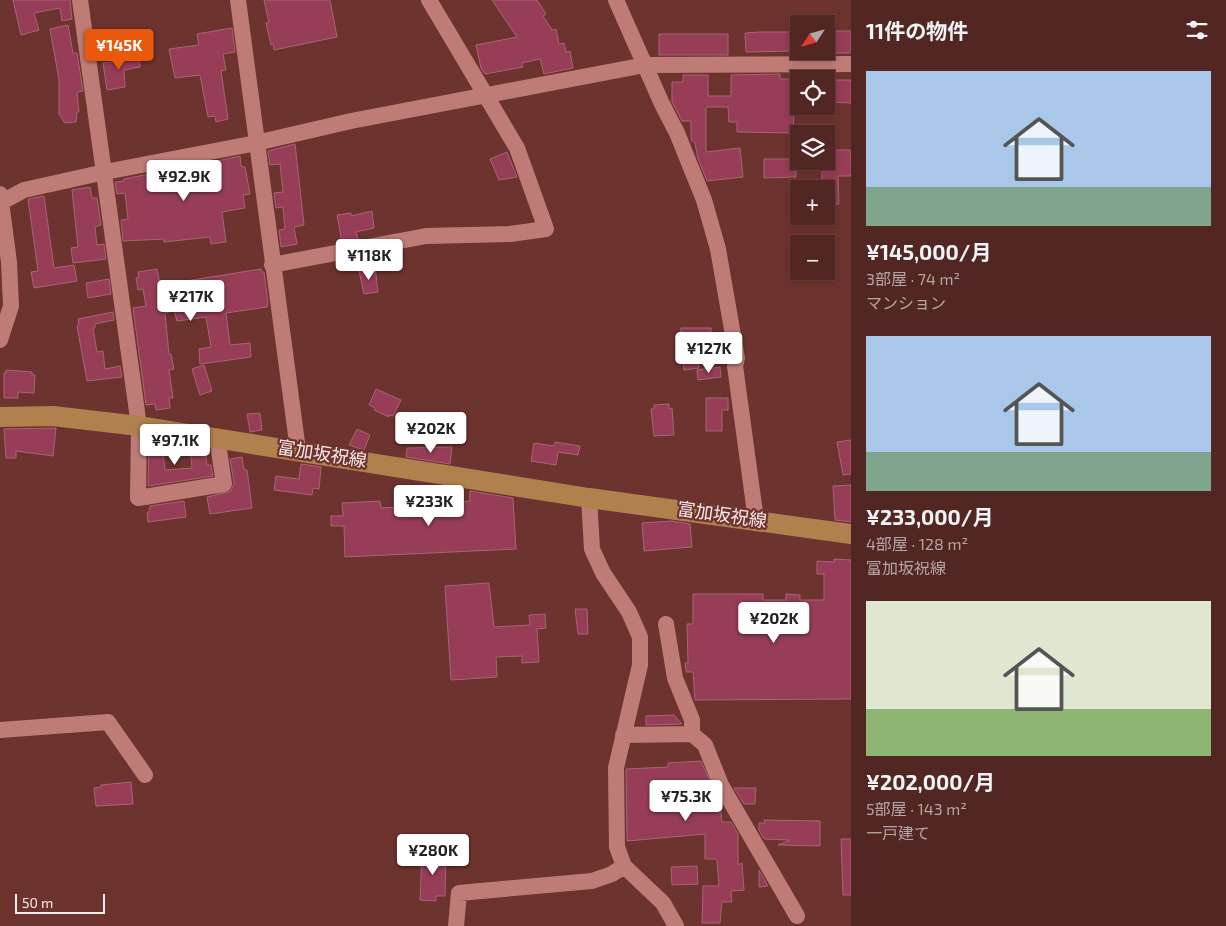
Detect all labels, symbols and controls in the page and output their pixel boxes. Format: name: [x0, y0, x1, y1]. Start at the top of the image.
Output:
north arrow: [790, 15, 835, 60]
map controls: [790, 15, 835, 280]
icon: filters: [1183, 16, 1211, 44]
text: 11件の物件: [866, 18, 968, 43]
pin: ¥145K: [84, 28, 154, 71]
text: ¥145K: [96, 35, 142, 54]
button: locate: [790, 70, 835, 115]
icon: home: [994, 104, 1084, 194]
button: layers: [790, 125, 835, 170]
pin: ¥92.9K: [143, 160, 225, 202]
text: ¥92.9K: [158, 166, 210, 185]
button: +: [790, 180, 835, 225]
button: −: [790, 235, 835, 280]
pin: ¥118K: [334, 238, 404, 281]
text: ¥145,000/月: [866, 239, 991, 264]
text: ¥118K: [347, 245, 391, 264]
text: 3部屋 · 74 m²: [866, 269, 960, 288]
pin: ¥217K: [156, 280, 226, 322]
text: ¥217K: [168, 286, 214, 305]
text: マンション: [866, 293, 946, 312]
pin: ¥127K: [674, 332, 744, 374]
text: ¥127K: [686, 338, 732, 357]
icon: home: [994, 369, 1084, 459]
pin: ¥202K: [396, 412, 466, 454]
text: ¥202K: [406, 418, 456, 437]
pin: ¥97.1K: [134, 424, 216, 466]
text: ¥97.1K: [151, 430, 199, 449]
street label: 富加坂祝線: [276, 435, 368, 471]
pin: ¥233K: [394, 484, 464, 527]
text: ¥233K: [405, 491, 453, 510]
street label: 富加坂祝線: [676, 497, 768, 531]
text: ¥233,000/月: [866, 504, 993, 529]
text: 4部屋 · 128 m²: [866, 534, 968, 553]
text: 富加坂祝線: [866, 558, 946, 577]
pin: ¥202K: [739, 602, 809, 644]
text: ¥202K: [749, 608, 799, 627]
icon: home: [994, 634, 1084, 724]
text: ¥202,000/月: [866, 769, 995, 794]
pin: ¥75.3K: [645, 780, 727, 822]
text: ¥75.3K: [660, 786, 712, 805]
text: 5部屋 · 143 m²: [866, 799, 967, 818]
text: 一戸建て: [866, 823, 930, 842]
pin: ¥280K: [398, 834, 468, 876]
text: ¥280K: [408, 840, 458, 859]
scale bar: [15, 891, 105, 914]
text: 50 m: [22, 894, 53, 911]

